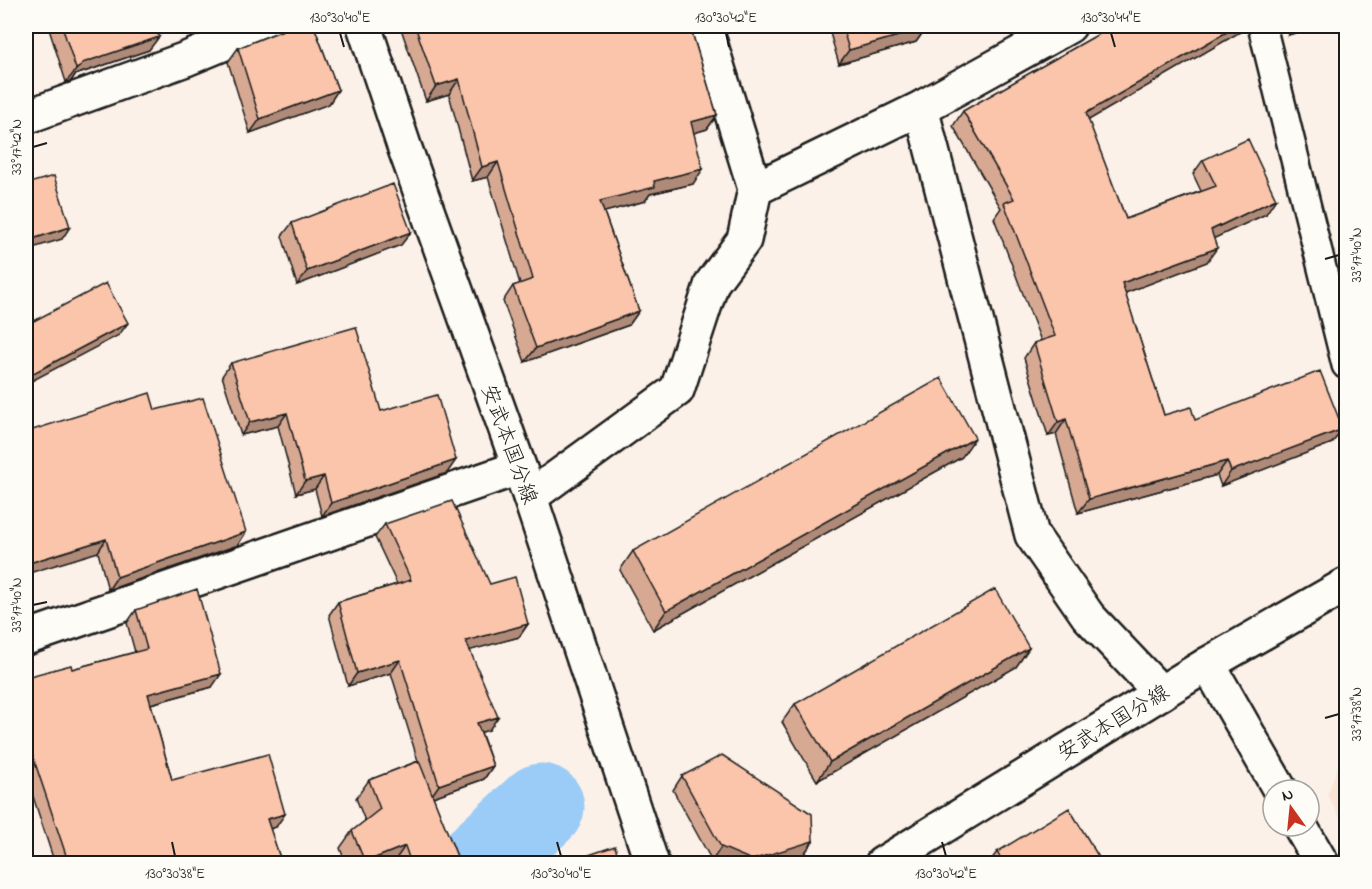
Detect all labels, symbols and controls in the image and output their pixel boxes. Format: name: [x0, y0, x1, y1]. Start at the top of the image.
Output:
text: 130°30'40"E: [310, 7, 370, 29]
text: 130°30'42"E: [695, 7, 757, 29]
text: 130°30'44"E: [1081, 7, 1141, 29]
text: 33°17'42"N: [6, 119, 28, 175]
text: 33°17'40"N: [1346, 227, 1368, 283]
street label: 安武本国分線: [472, 380, 544, 509]
text: 33°17'40"N: [6, 577, 28, 633]
street label: 安武本国分線: [1052, 678, 1176, 769]
text: 33°17'38"N: [1346, 687, 1368, 741]
north arrow: [1261, 778, 1321, 838]
text: N: [1279, 782, 1296, 808]
text: 130°30'38"E: [145, 863, 205, 885]
text: 130°30'40"E: [531, 863, 591, 885]
text: 130°30'42"E: [915, 863, 977, 885]

